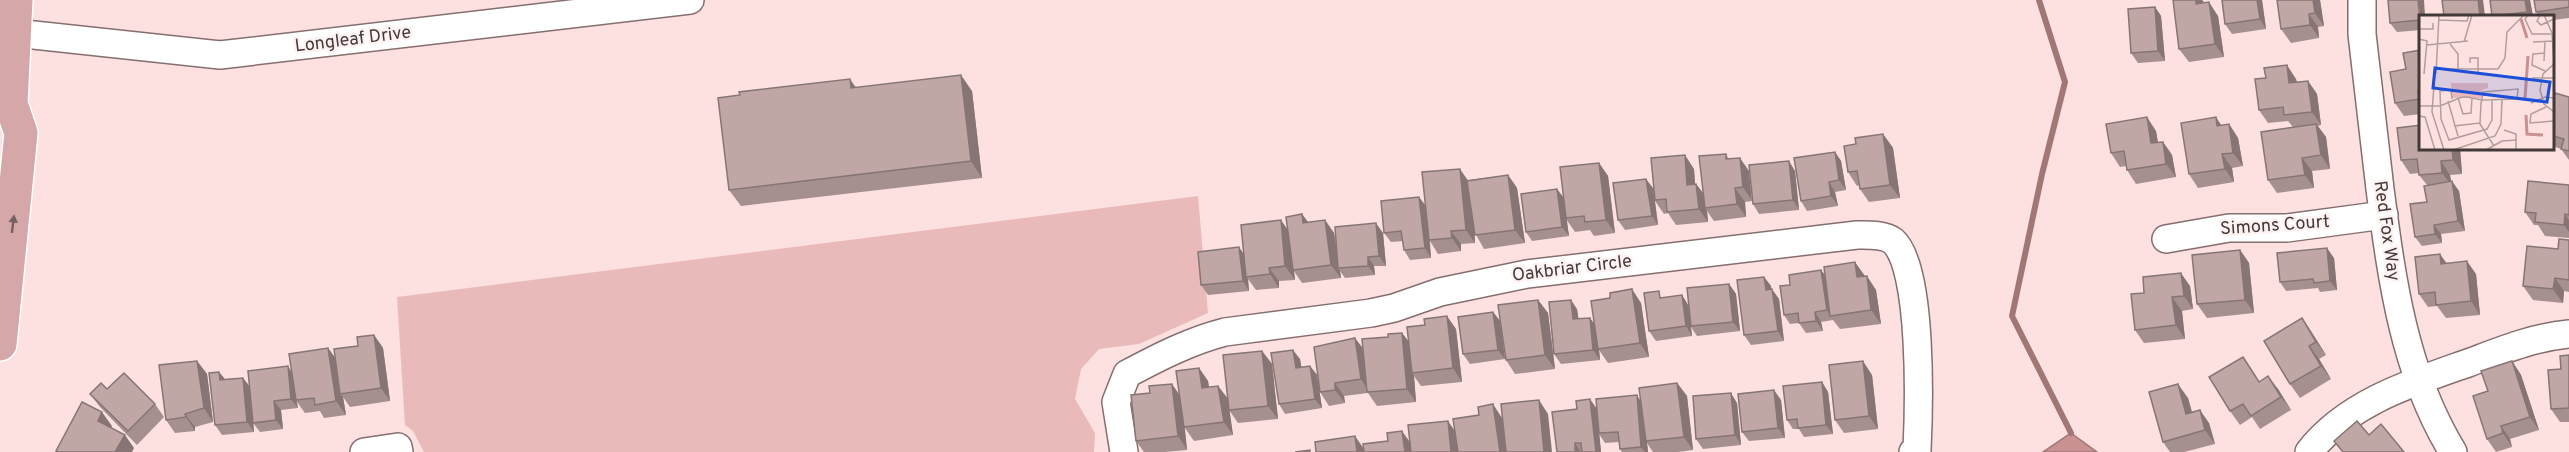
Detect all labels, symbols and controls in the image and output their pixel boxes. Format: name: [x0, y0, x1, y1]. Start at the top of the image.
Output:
inset map: [2419, 15, 2554, 150]
street label: Longleaf Drive: [293, 21, 413, 59]
street label: Red Fox Way: [2368, 179, 2404, 283]
street label: Simons Court: [2219, 211, 2331, 241]
one-way arrow: [8, 214, 17, 233]
street label: Oakbriar Circle: [1511, 250, 1633, 288]

